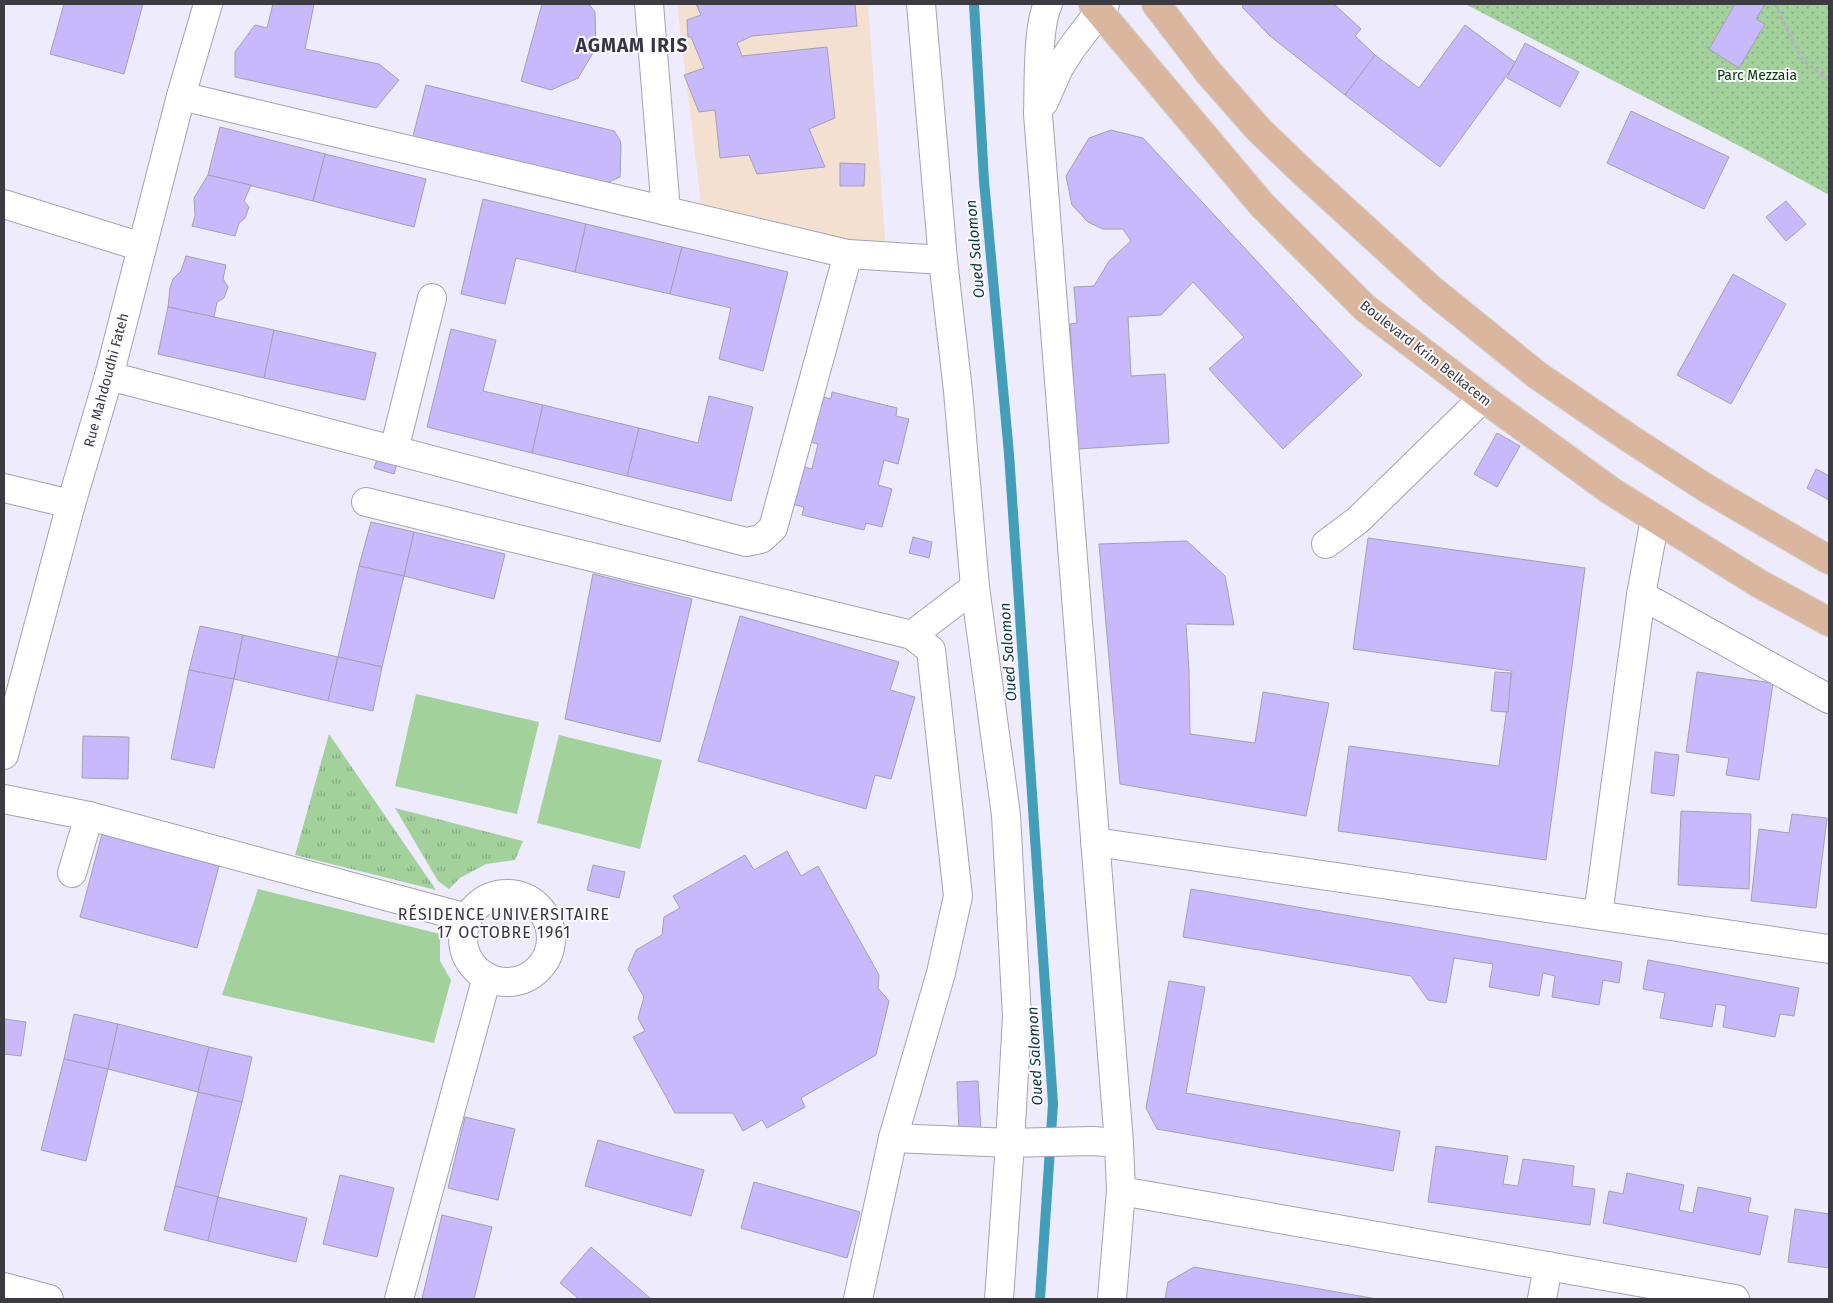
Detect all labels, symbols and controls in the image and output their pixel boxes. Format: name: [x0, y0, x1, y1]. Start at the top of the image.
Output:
district label: AGMAM IRIS: [575, 34, 688, 57]
park label: Parc Mezzaia: [1717, 67, 1797, 84]
water label: Oued Salomon: [962, 199, 988, 299]
street label: Boulevard Krim Belkacem: [1357, 297, 1495, 410]
street label: Rue Mahdoudhi Fateh: [80, 311, 133, 449]
water label: Oued Salomon: [996, 602, 1020, 702]
district label: RÉSIDENCE UNIVERSITAIRE 17 OCTOBRE 1961: [398, 904, 610, 942]
water label: Oued Salomon: [1023, 1006, 1047, 1106]

